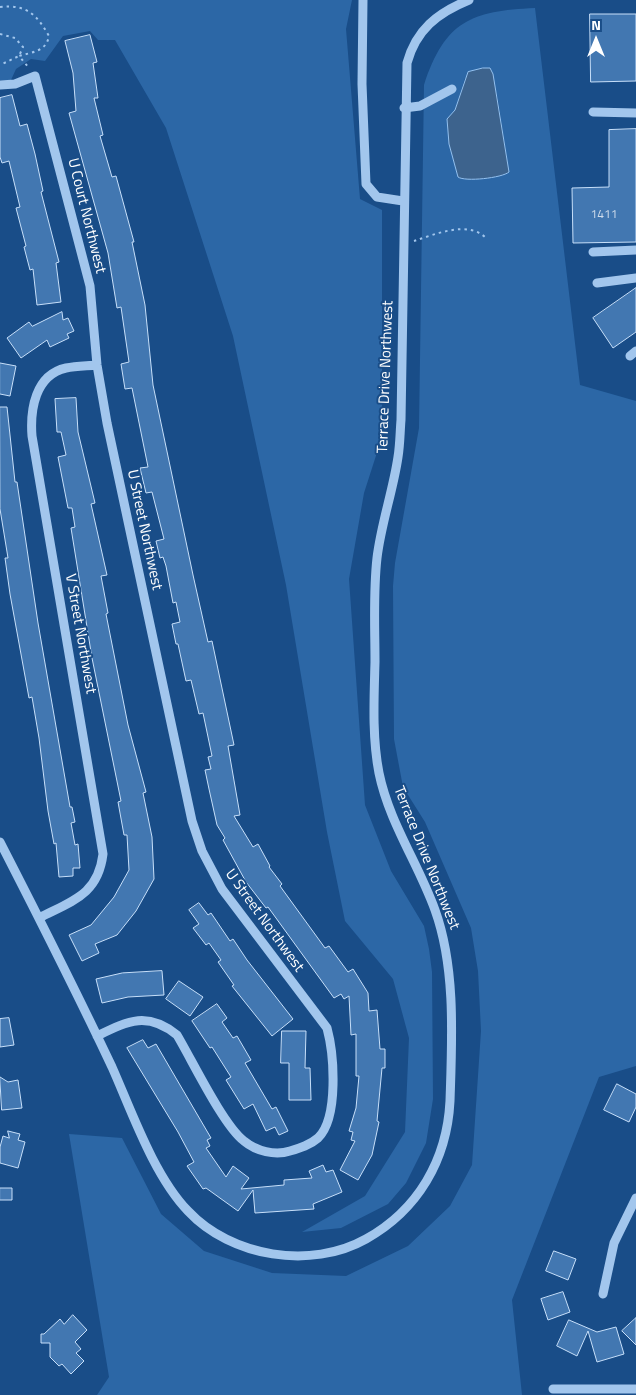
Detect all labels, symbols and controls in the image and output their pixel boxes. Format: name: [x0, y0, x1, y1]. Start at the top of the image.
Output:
text: N: [591, 14, 601, 35]
north arrow: [571, 15, 621, 65]
street label: U Court Northwest: [63, 156, 109, 276]
house number: 1411: [591, 208, 617, 222]
street label: Terrace Drive Northwest: [374, 300, 398, 454]
street label: U Street Northwest: [122, 468, 166, 592]
street label: V Street Northwest: [61, 573, 99, 695]
street label: Terrace Drive Northwest: [389, 784, 463, 932]
street label: U Street Northwest: [221, 866, 307, 976]

